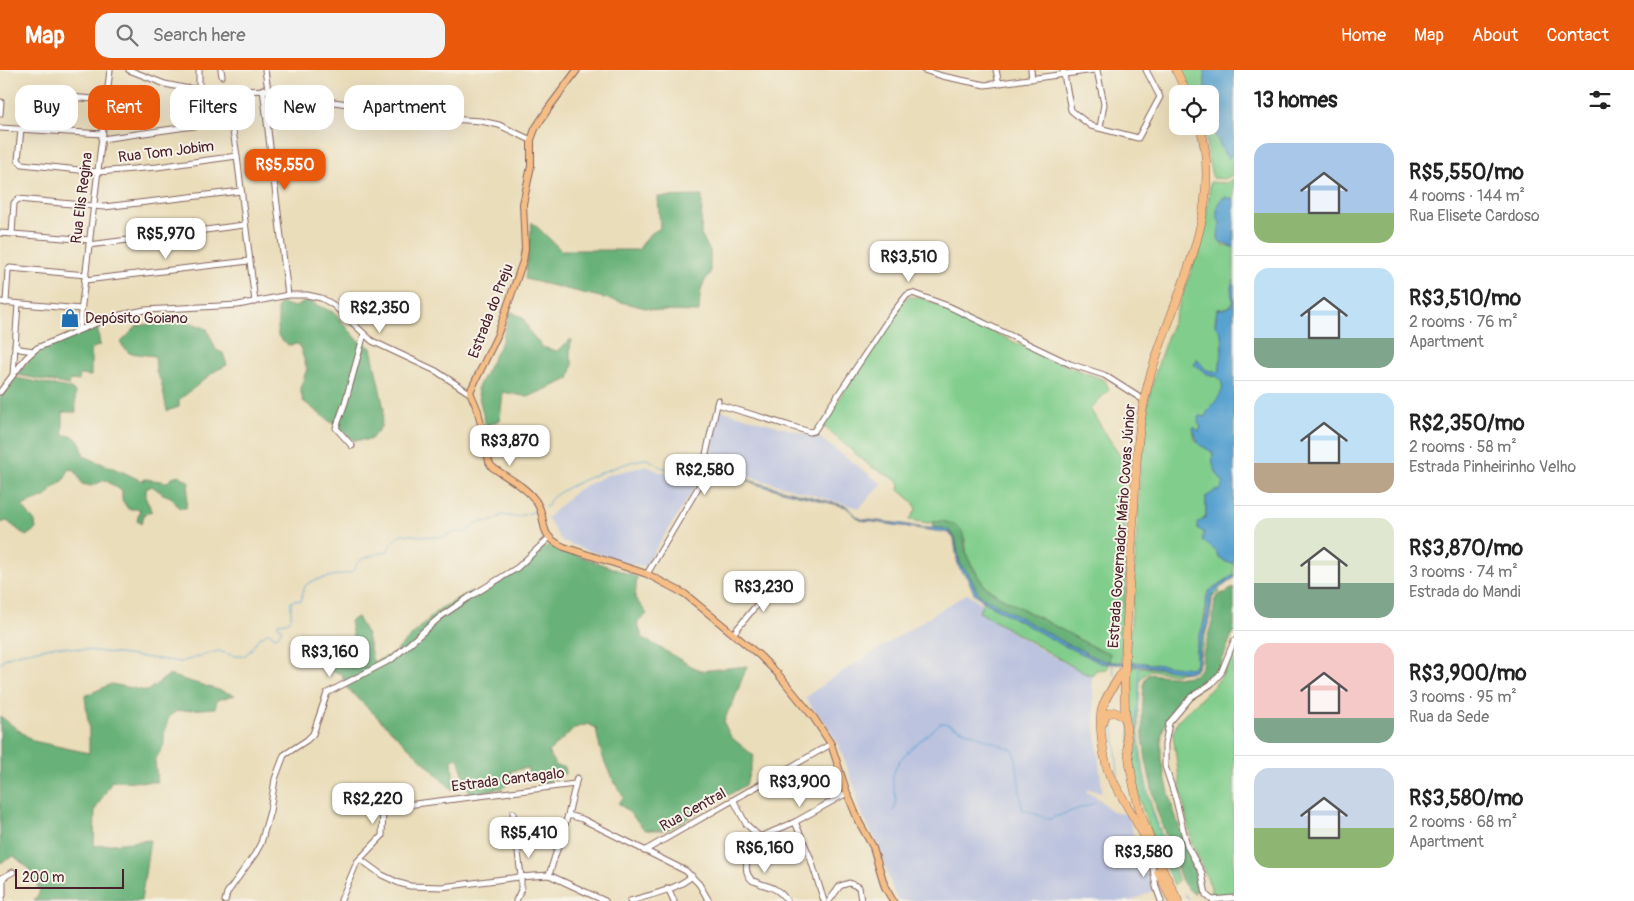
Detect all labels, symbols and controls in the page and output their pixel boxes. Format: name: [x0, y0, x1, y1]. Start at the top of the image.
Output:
search box: [95, 13, 445, 58]
text: Map: [25, 21, 65, 50]
icon: search: [113, 21, 141, 49]
text: Search here: [153, 23, 246, 47]
text: Home: [1341, 24, 1386, 47]
text: Map: [1414, 24, 1444, 47]
text: About: [1472, 24, 1518, 47]
text: Contact: [1546, 24, 1609, 47]
chip: Buy: [15, 85, 78, 130]
chip: Rent: [88, 85, 160, 130]
chip: Filters: [170, 85, 255, 130]
chip: New: [265, 85, 334, 130]
chip: Apartment: [344, 85, 464, 130]
map controls: [1169, 85, 1219, 135]
button: locate: [1169, 85, 1219, 135]
icon: filters: [1586, 86, 1614, 114]
text: 13 homes: [1254, 87, 1337, 114]
street label: Rua Tom Jobim: [117, 137, 215, 167]
pin: R$5,550: [239, 148, 331, 191]
street label: Rua Elis Regina: [67, 151, 97, 245]
text: R$5,550: [256, 155, 314, 175]
text: R$5,550/mo: [1409, 159, 1524, 186]
icon: home: [1294, 163, 1354, 223]
text: 4 rooms · 144 m²: [1409, 186, 1525, 206]
text: Rua Elisete Cardoso: [1409, 206, 1540, 226]
pin: R$5,970: [120, 218, 212, 260]
text: R$5,970: [137, 224, 195, 244]
pin: R$3,510: [863, 240, 955, 283]
text: R$3,510: [881, 247, 937, 267]
street label: Estrada do Preju: [464, 261, 518, 361]
text: R$3,510/mo: [1409, 285, 1521, 312]
icon: home: [1294, 288, 1354, 348]
pin: R$2,350: [334, 292, 426, 334]
text: R$2,350: [350, 298, 410, 318]
shop icon: Depósito Goiano: [59, 307, 81, 329]
place label: Depósito Goiano: [85, 309, 188, 328]
text: 2 rooms · 76 m²: [1409, 312, 1518, 332]
text: Apartment: [1409, 332, 1484, 352]
street label: Estrada Governador Mário Covas Júnior: [1104, 403, 1140, 649]
text: R$2,350/mo: [1409, 410, 1525, 437]
icon: home: [1294, 413, 1354, 473]
pin: R$3,870: [464, 424, 556, 467]
text: R$3,870: [481, 431, 539, 451]
text: 2 rooms · 58 m²: [1409, 437, 1517, 457]
pin: R$2,580: [659, 454, 751, 496]
text: Estrada Pinheirinho Velho: [1409, 457, 1576, 477]
text: R$2,580: [676, 460, 734, 480]
text: R$3,870/mo: [1409, 535, 1523, 562]
icon: home: [1294, 538, 1354, 598]
text: 3 rooms · 74 m²: [1409, 562, 1518, 582]
pin: R$3,230: [718, 570, 810, 613]
text: R$3,230: [734, 577, 794, 597]
text: Estrada do Mandi: [1409, 582, 1521, 602]
pin: R$3,160: [284, 636, 376, 678]
text: R$3,160: [301, 642, 359, 662]
text: R$3,900/mo: [1409, 660, 1527, 687]
icon: home: [1294, 663, 1354, 723]
text: 3 rooms · 95 m²: [1409, 687, 1517, 707]
text: Rua da Sede: [1409, 707, 1489, 727]
street label: Estrada Cantagalo: [450, 764, 566, 796]
pin: R$3,900: [754, 766, 846, 808]
text: R$3,900: [769, 772, 831, 792]
pin: R$2,220: [327, 782, 419, 825]
street label: Rua Central: [656, 784, 730, 836]
text: R$3,580/mo: [1409, 785, 1523, 812]
icon: home: [1294, 788, 1354, 848]
text: R$2,220: [343, 789, 403, 809]
text: 2 rooms · 68 m²: [1409, 812, 1517, 832]
pin: R$5,410: [483, 816, 575, 859]
text: R$5,410: [500, 823, 558, 843]
pin: R$6,160: [719, 832, 811, 874]
text: Apartment: [1409, 832, 1484, 852]
pin: R$3,580: [1098, 836, 1190, 878]
text: R$6,160: [736, 838, 794, 858]
text: R$3,580: [1115, 842, 1173, 862]
scale bar: [15, 866, 124, 889]
text: 200 m: [22, 869, 64, 886]

